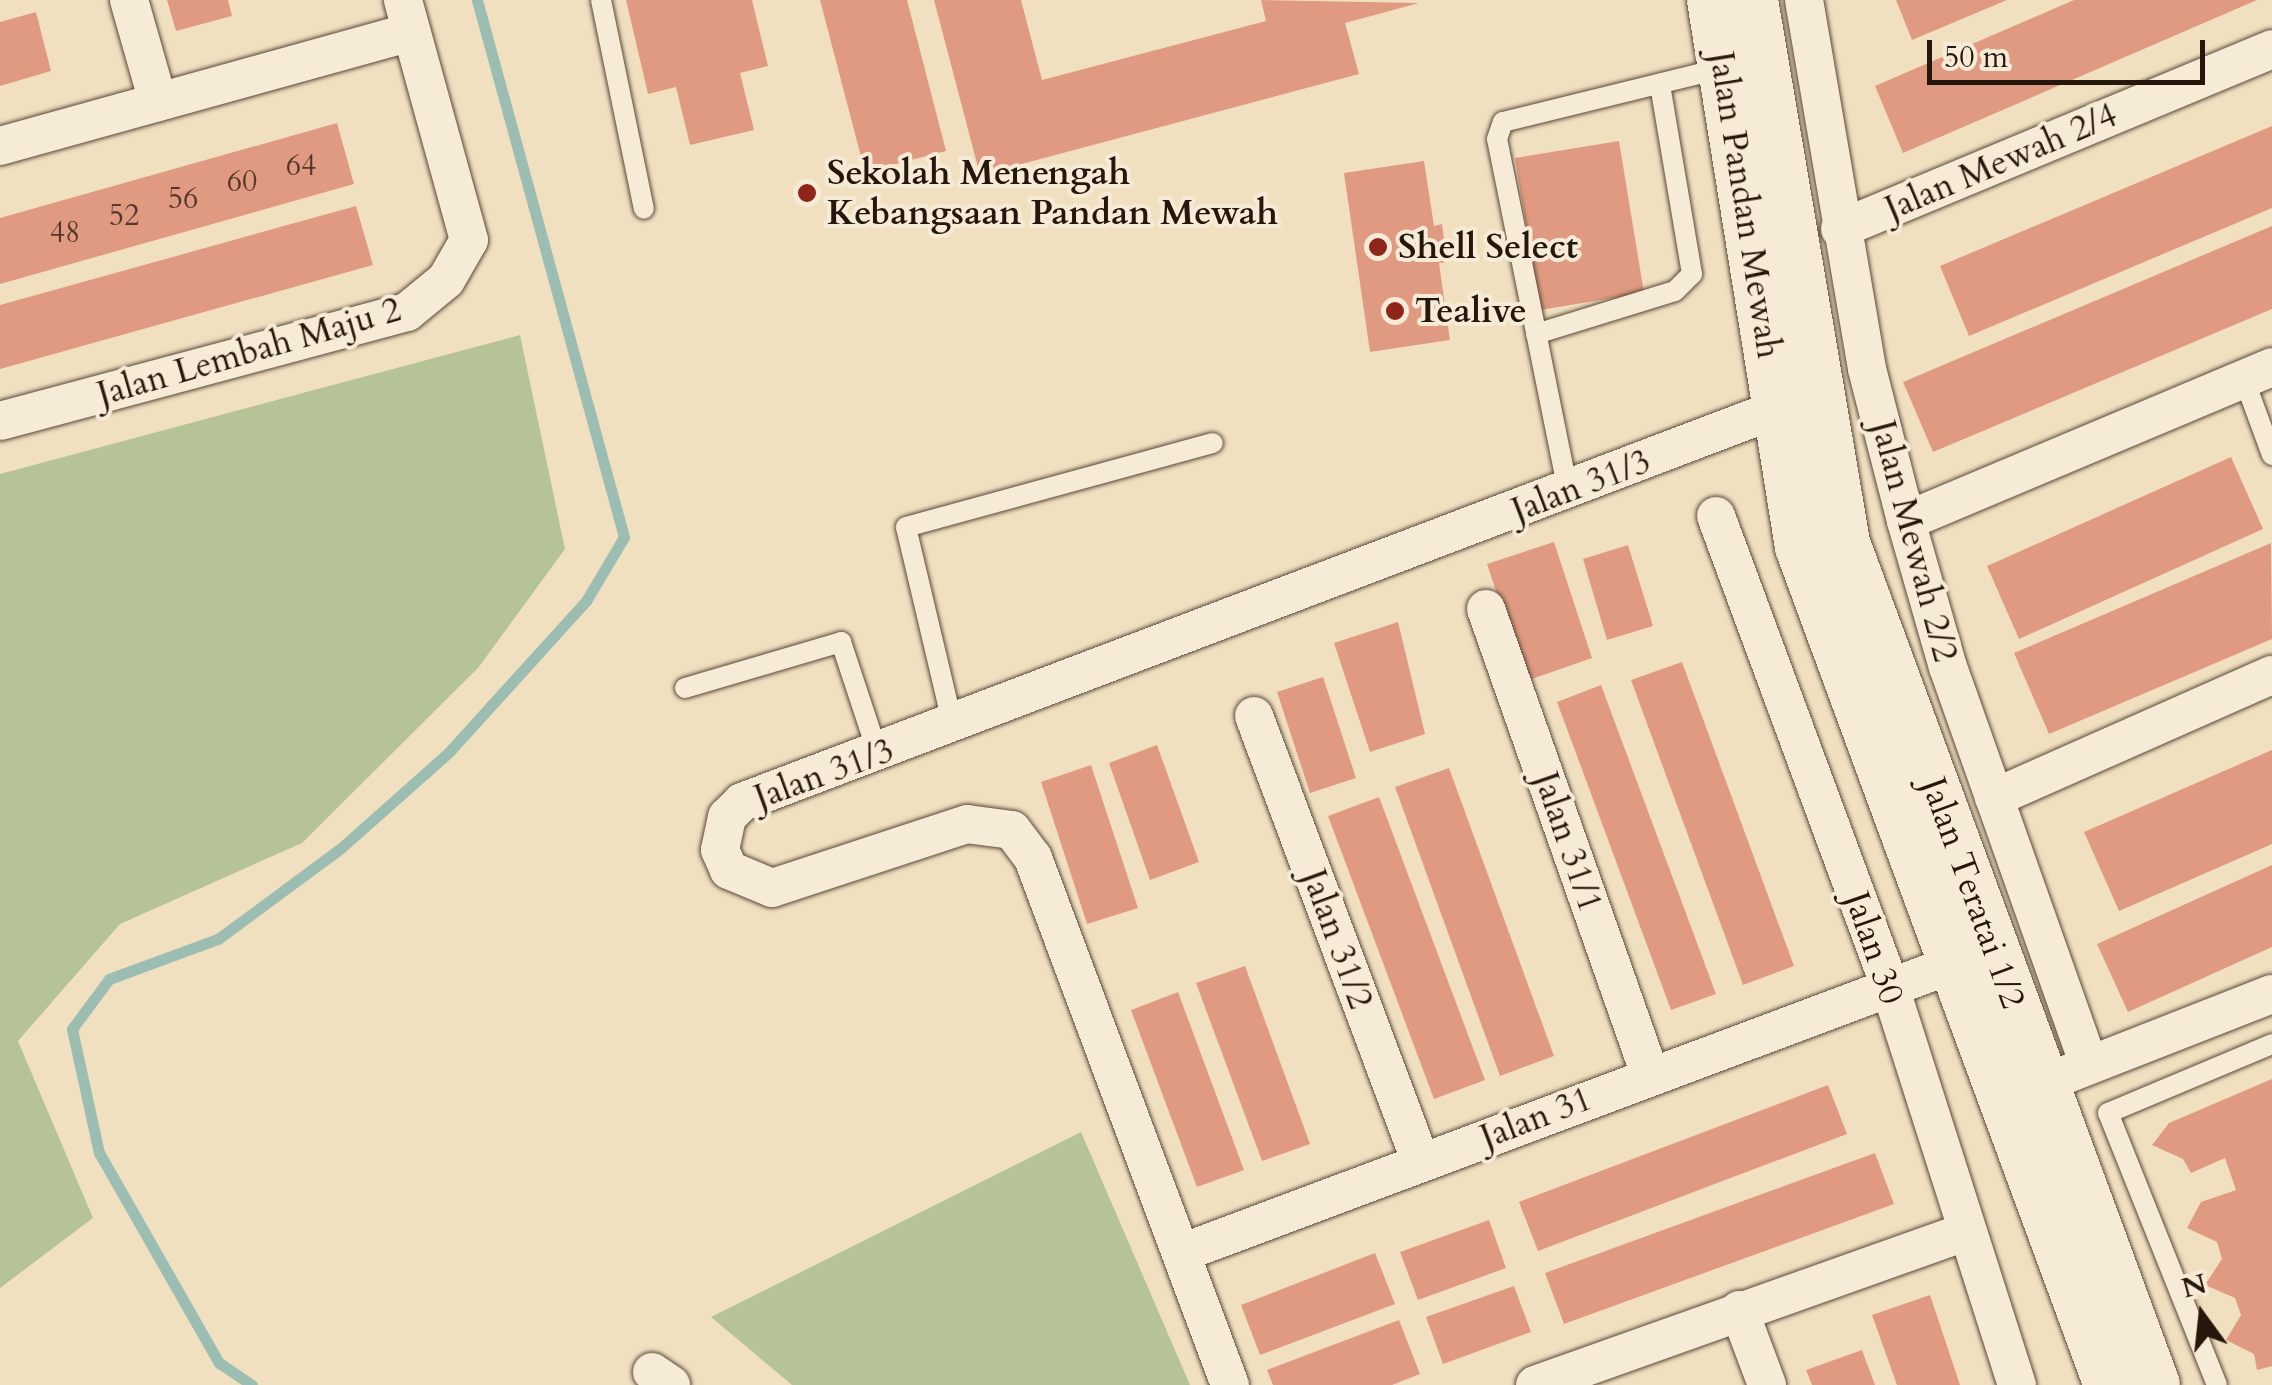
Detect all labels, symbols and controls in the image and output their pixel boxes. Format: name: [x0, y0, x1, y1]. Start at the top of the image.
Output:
scale bar: [1932, 20, 2210, 82]
text: 50 m: [1944, 37, 2008, 78]
street label: Jalan Pandan Mewah: [1700, 48, 1790, 362]
street label: Jalan Mewah 2/4: [1879, 94, 2123, 230]
house number: 64: [286, 148, 316, 184]
place label: Sekolah Menengah Kebangsaan Pandan Mewah: [827, 152, 1278, 234]
house number: 60: [227, 164, 257, 200]
house number: 56: [168, 181, 198, 217]
marker: Sekolah Menengah Kebangsaan Pandan Mewah: [796, 182, 818, 204]
house number: 52: [109, 198, 139, 234]
house number: 48: [50, 215, 80, 251]
place label: Shell Select: [1398, 226, 1578, 268]
marker: Shell Select: [1367, 236, 1389, 258]
street label: Jalan Lembah Maju 2: [92, 289, 406, 415]
place label: Tealive: [1415, 290, 1527, 332]
marker: Tealive: [1384, 300, 1406, 322]
street label: Jalan Mewah 2/2: [1862, 416, 1966, 666]
street label: Jalan 31/3: [1506, 440, 1656, 532]
street label: Jalan 31/3: [748, 729, 900, 819]
street label: Jalan 31/1: [1524, 766, 1612, 918]
street label: Jalan Teratai 1/2: [1912, 772, 2034, 1014]
street label: Jalan 31/2: [1292, 863, 1382, 1015]
street label: Jalan 30: [1835, 886, 1913, 1010]
street label: Jalan 31: [1474, 1078, 1598, 1158]
north arrow: [2152, 1265, 2252, 1365]
text: N: [2178, 1265, 2211, 1308]

